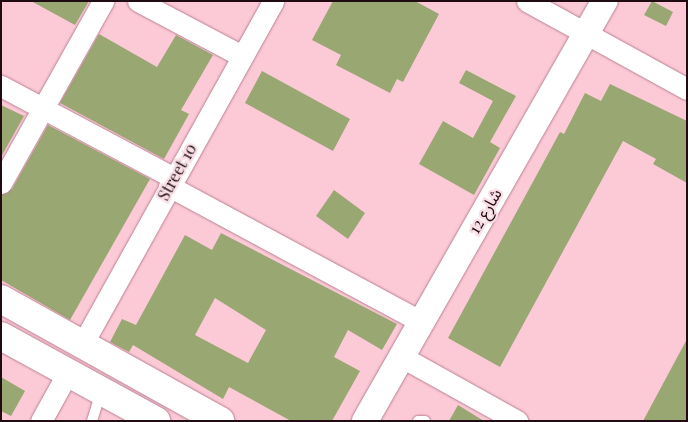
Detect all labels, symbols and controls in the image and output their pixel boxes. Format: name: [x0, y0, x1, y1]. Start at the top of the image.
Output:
street label: Street 10: [153, 140, 201, 204]
street label: شارع 12: [464, 185, 506, 237]

